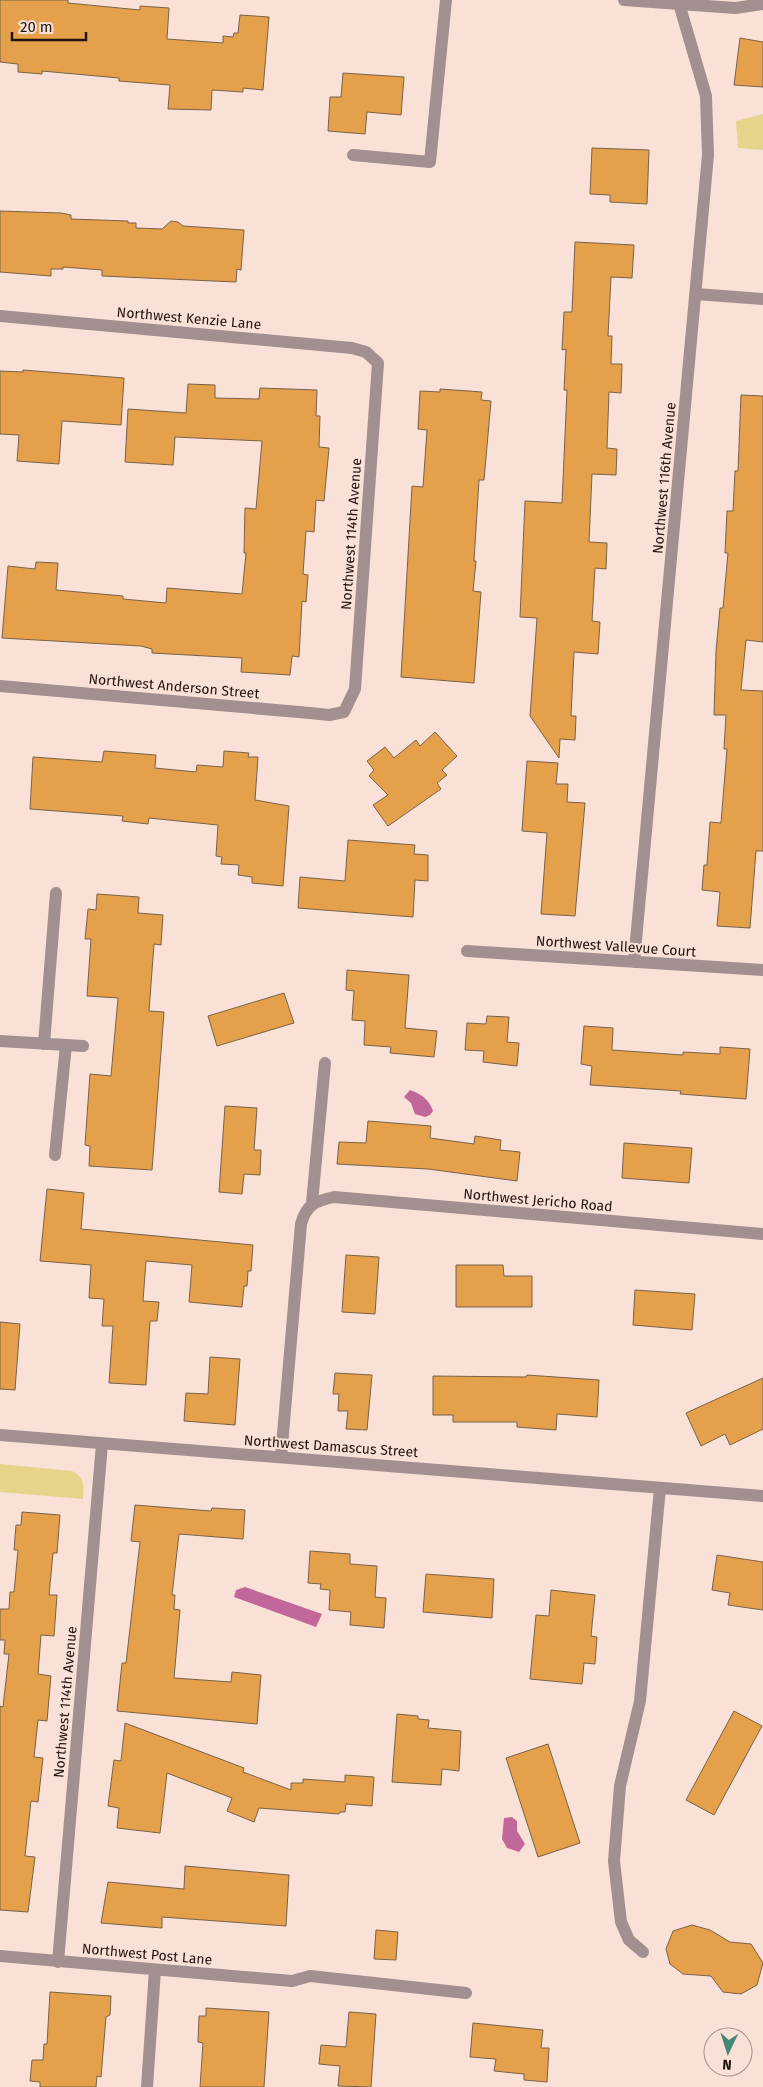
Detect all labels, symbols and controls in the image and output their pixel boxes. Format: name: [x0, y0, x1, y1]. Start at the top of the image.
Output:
scale bar: [12, 10, 86, 42]
text: 20 m: [20, 18, 53, 36]
street label: Northwest Kenzie Lane: [116, 304, 262, 333]
street label: Northwest 116th Avenue: [649, 401, 680, 555]
street label: Northwest 114th Avenue: [338, 458, 365, 611]
street label: Northwest Anderson Street: [88, 671, 261, 703]
street label: Northwest Vallevue Court: [535, 932, 698, 961]
street label: Northwest Jericho Road: [463, 1186, 613, 1215]
street label: Northwest Damascus Street: [243, 1432, 420, 1461]
street label: Northwest 114th Avenue: [50, 1625, 81, 1779]
street label: Northwest Post Lane: [81, 1940, 213, 1969]
north arrow: [703, 2027, 753, 2077]
text: N: [722, 2056, 732, 2073]

